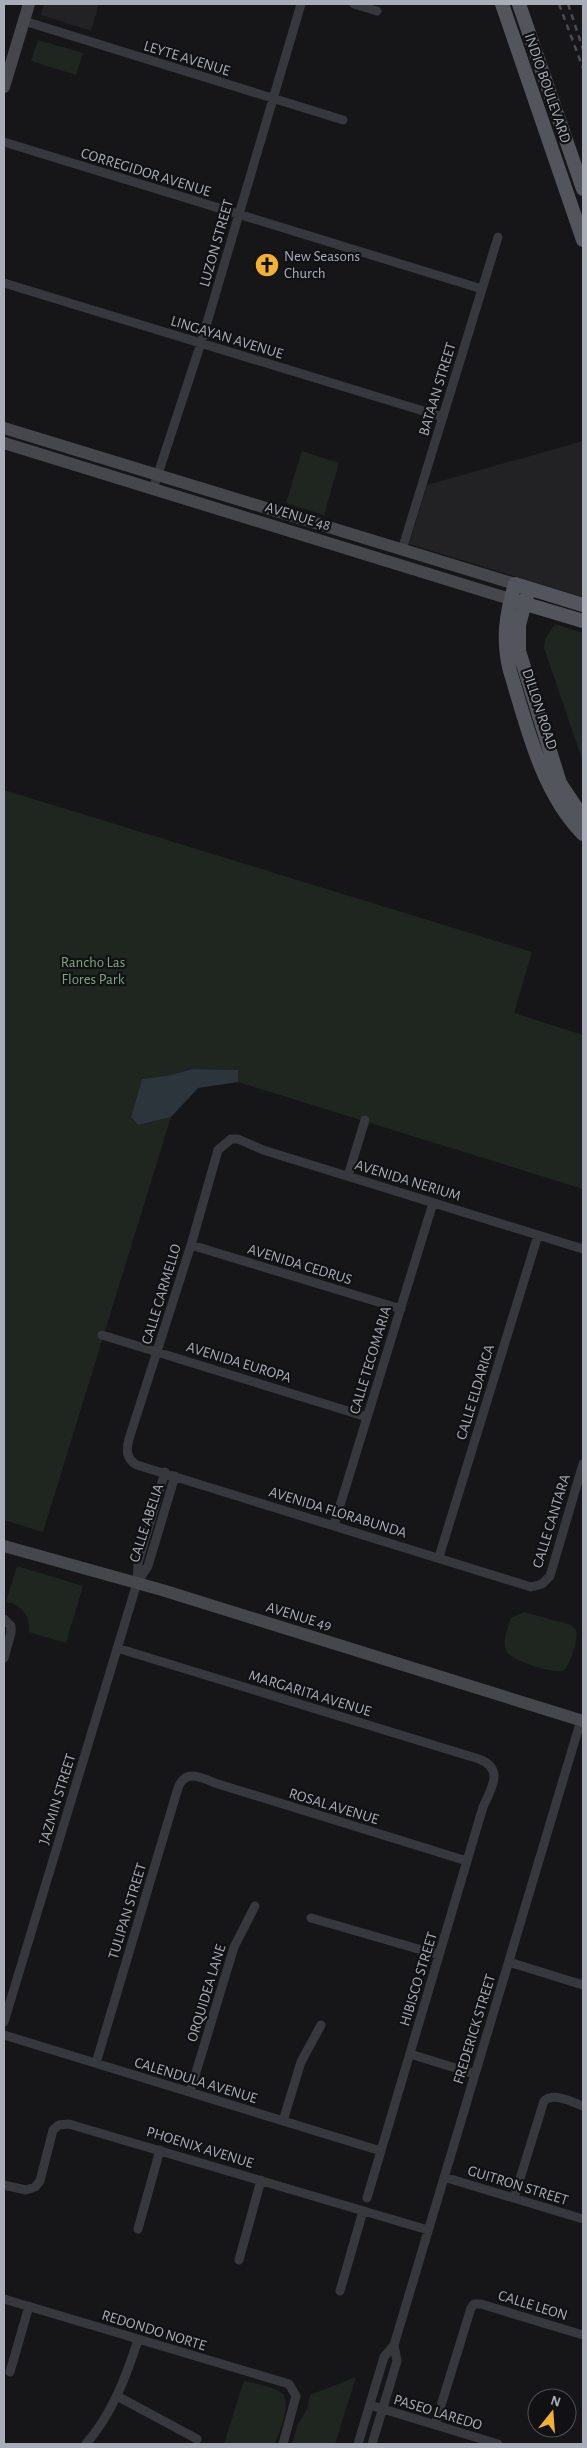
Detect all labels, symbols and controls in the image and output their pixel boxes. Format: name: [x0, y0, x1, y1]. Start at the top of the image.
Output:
street label: INDIO BOULEVARD: [522, 31, 573, 145]
street label: LEYTE AVENUE: [142, 38, 232, 79]
street label: CORREGIDOR AVENUE: [79, 146, 213, 199]
street label: LUZON STREET: [197, 197, 236, 289]
place label: New Seasons Church: [284, 249, 360, 281]
church icon: New Seasons Church: [254, 252, 280, 278]
street label: LINGAYAN AVENUE: [169, 313, 285, 362]
street label: BATAAN STREET: [416, 340, 459, 438]
street label: AVENUE 48: [263, 499, 332, 534]
street label: DILLON ROAD: [519, 667, 560, 752]
park label: Rancho Las Flores Park: [61, 955, 125, 987]
street label: AVENIDA NERIUM: [353, 1157, 463, 1204]
street label: AVENIDA CEDRUS: [246, 1241, 354, 1287]
street label: CALLE CARMELLO: [139, 1242, 184, 1346]
street label: CALLE TECOMARIA: [347, 1304, 394, 1416]
street label: AVENIDA EUROPA: [185, 1339, 293, 1386]
street label: CALLE ELDARICA: [454, 1342, 497, 1442]
street label: CALLE CANTARA: [530, 1472, 573, 1570]
street label: CALLE ABELIA: [127, 1482, 166, 1564]
street label: AVENIDA FLORABUNDA: [267, 1484, 409, 1541]
street label: AVENUE 49: [264, 1599, 333, 1634]
street label: MARGARITA AVENUE: [247, 1668, 373, 1719]
street label: JAZMIN STREET: [37, 1751, 79, 1846]
street label: ROSAL AVENUE: [287, 1786, 381, 1827]
street label: TULIPAN STREET: [106, 1861, 149, 1961]
street label: HIBISCO STREET: [397, 1930, 440, 2028]
street label: ORQUIDEA LANE: [185, 1943, 228, 2044]
street label: FREDERICK STREET: [451, 1972, 498, 2086]
street label: CALENDULA AVENUE: [133, 2055, 259, 2106]
street label: PHOENIX AVENUE: [145, 2124, 255, 2171]
street label: GUITRON STREET: [466, 2163, 571, 2208]
street label: CALLE LEON: [496, 2288, 569, 2323]
street label: REDONDO NORTE: [100, 2307, 208, 2354]
north arrow: [527, 2388, 577, 2438]
street label: PASEO LAREDO: [392, 2392, 484, 2433]
text: N: [549, 2393, 562, 2410]

